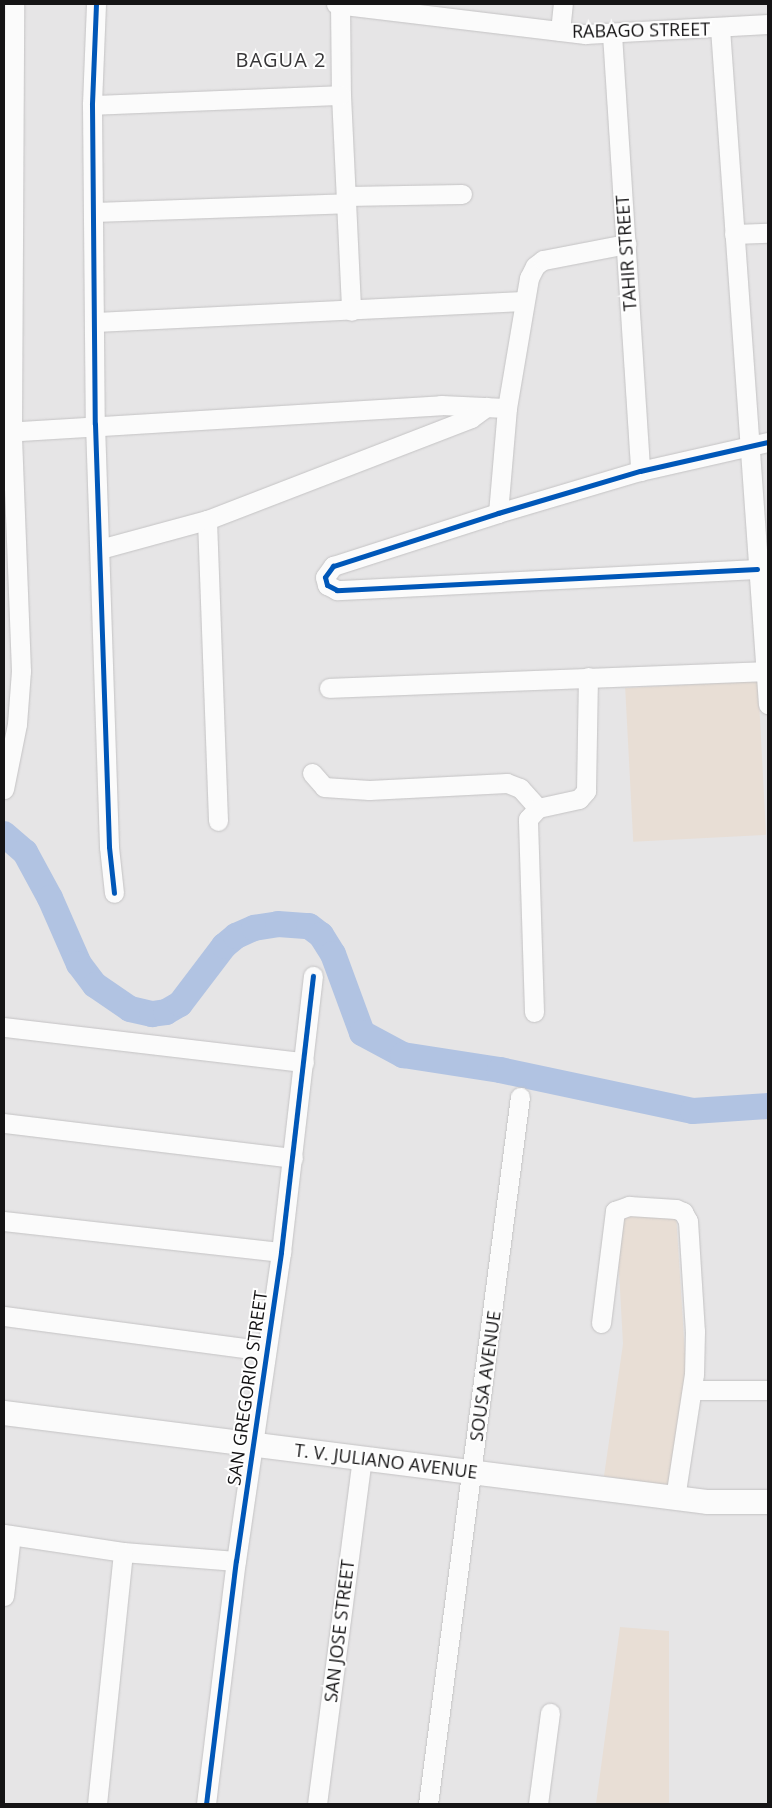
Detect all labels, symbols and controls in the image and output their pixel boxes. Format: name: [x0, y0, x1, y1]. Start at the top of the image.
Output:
street label: RABAGO STREET: [572, 18, 710, 42]
district label: BAGUA 2: [235, 47, 327, 71]
street label: TAHIR STREET: [611, 194, 641, 312]
street label: SAN GREGORIO STREET: [223, 1289, 271, 1487]
street label: SOUSA AVENUE: [465, 1309, 505, 1443]
street label: T. V. JULIANO AVENUE: [293, 1439, 479, 1483]
street label: SAN JOSE STREET: [320, 1558, 358, 1704]

